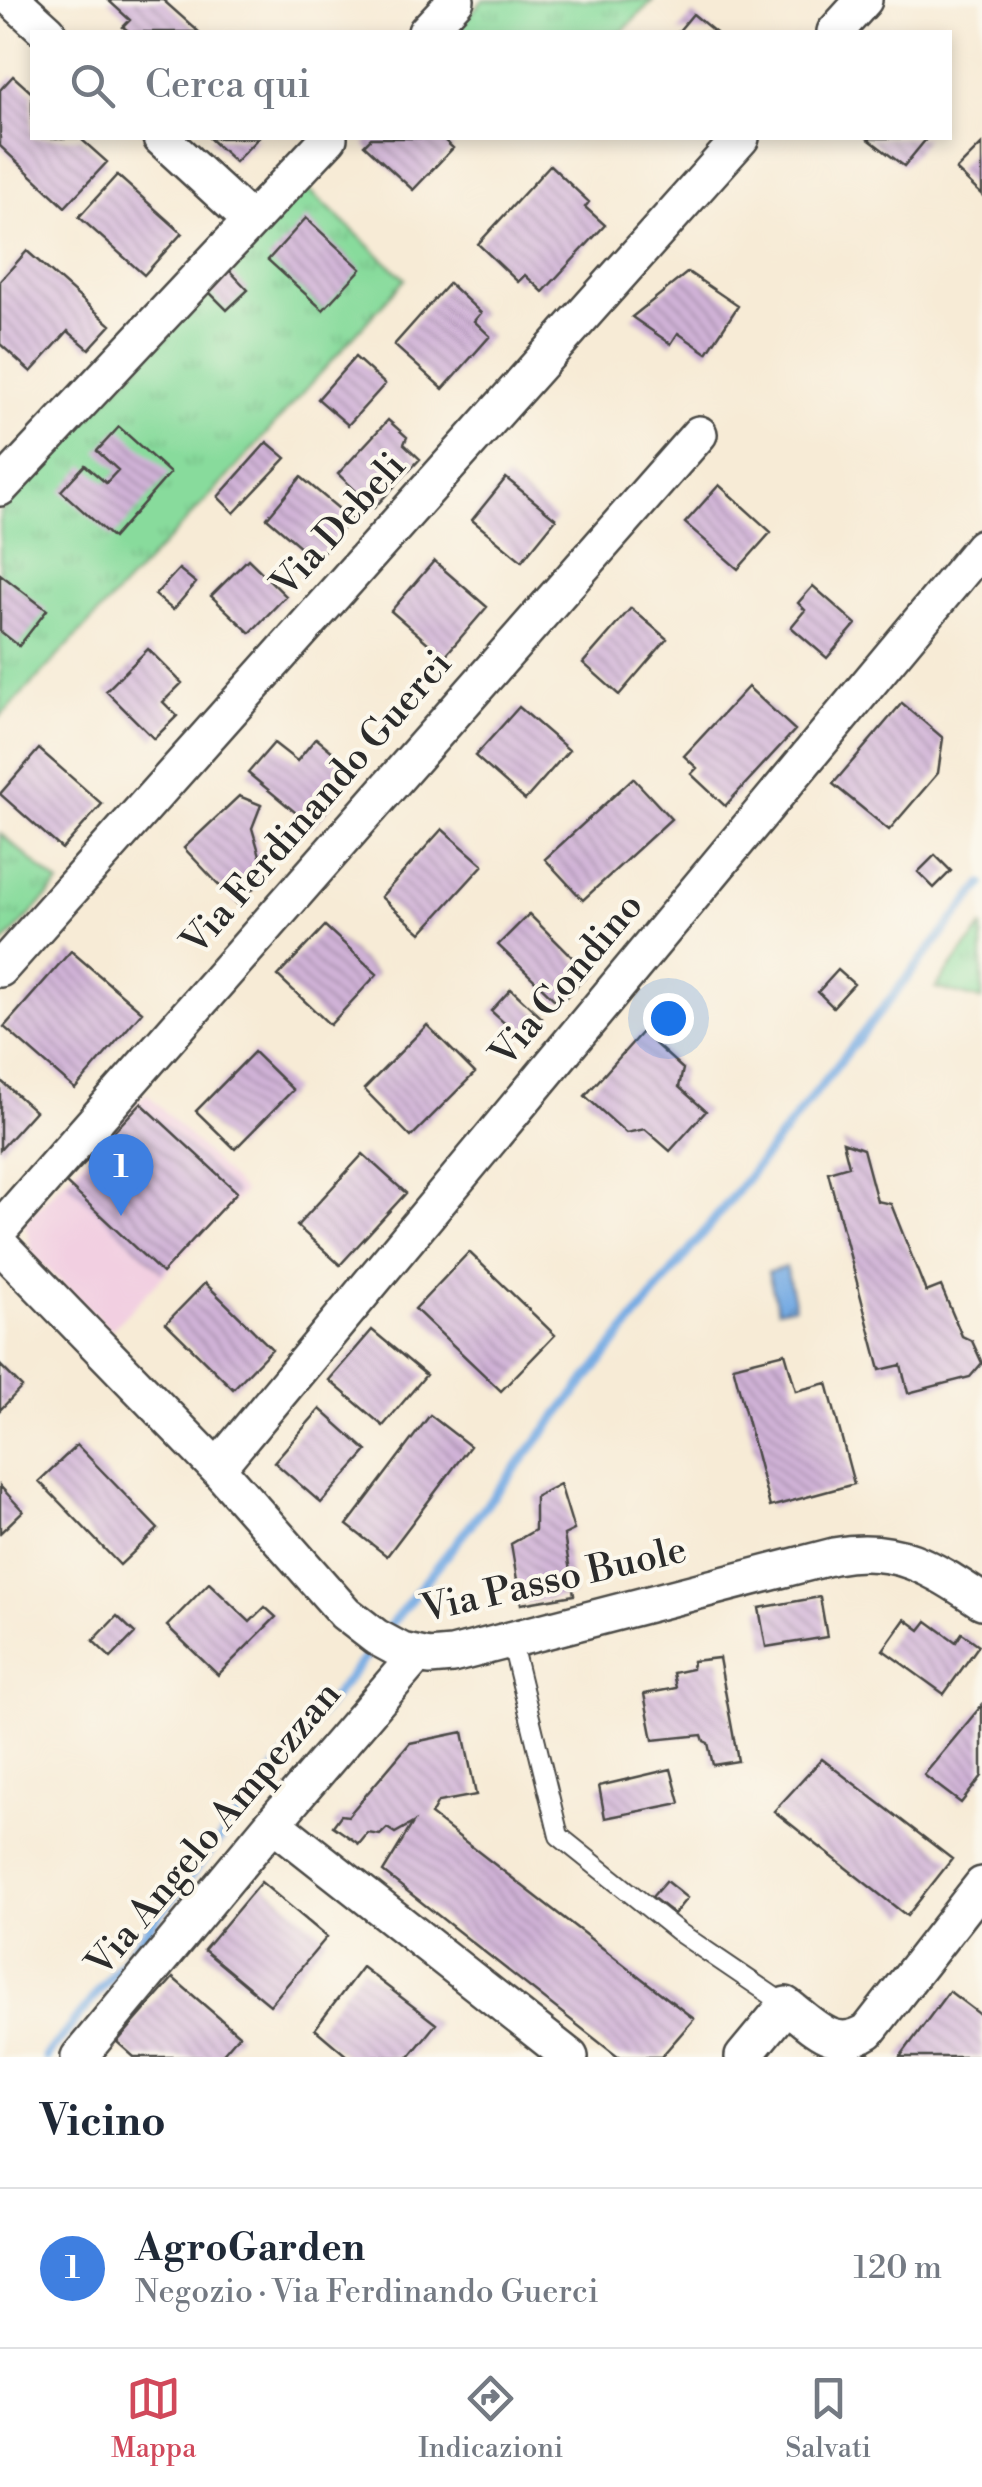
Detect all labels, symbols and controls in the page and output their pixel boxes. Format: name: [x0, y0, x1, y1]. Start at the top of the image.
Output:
search box: [30, 30, 952, 140]
icon: search: [65, 58, 120, 113]
text: Cerca qui: [145, 62, 310, 109]
street label: Via Debeli: [261, 443, 416, 608]
street label: Via Ferdinando Guerci: [171, 641, 462, 966]
street label: Via Condino: [480, 883, 653, 1077]
your location: [643, 993, 694, 1044]
pin: 1: [88, 1134, 154, 1216]
street label: Via Passo Buole: [416, 1527, 691, 1634]
street label: Via Angelo Ampezzan: [76, 1672, 351, 1987]
text: Vicino: [40, 2096, 166, 2149]
text: AgroGarden: [135, 2225, 365, 2272]
text: 1: [65, 2248, 80, 2288]
text: 120 m: [853, 2248, 942, 2288]
text: Negozio · Via Ferdinando Guerci: [135, 2272, 599, 2312]
tab: Mappa: [111, 2371, 196, 2466]
tab: Indicazioni: [418, 2371, 563, 2466]
tab: Salvati: [785, 2371, 871, 2466]

